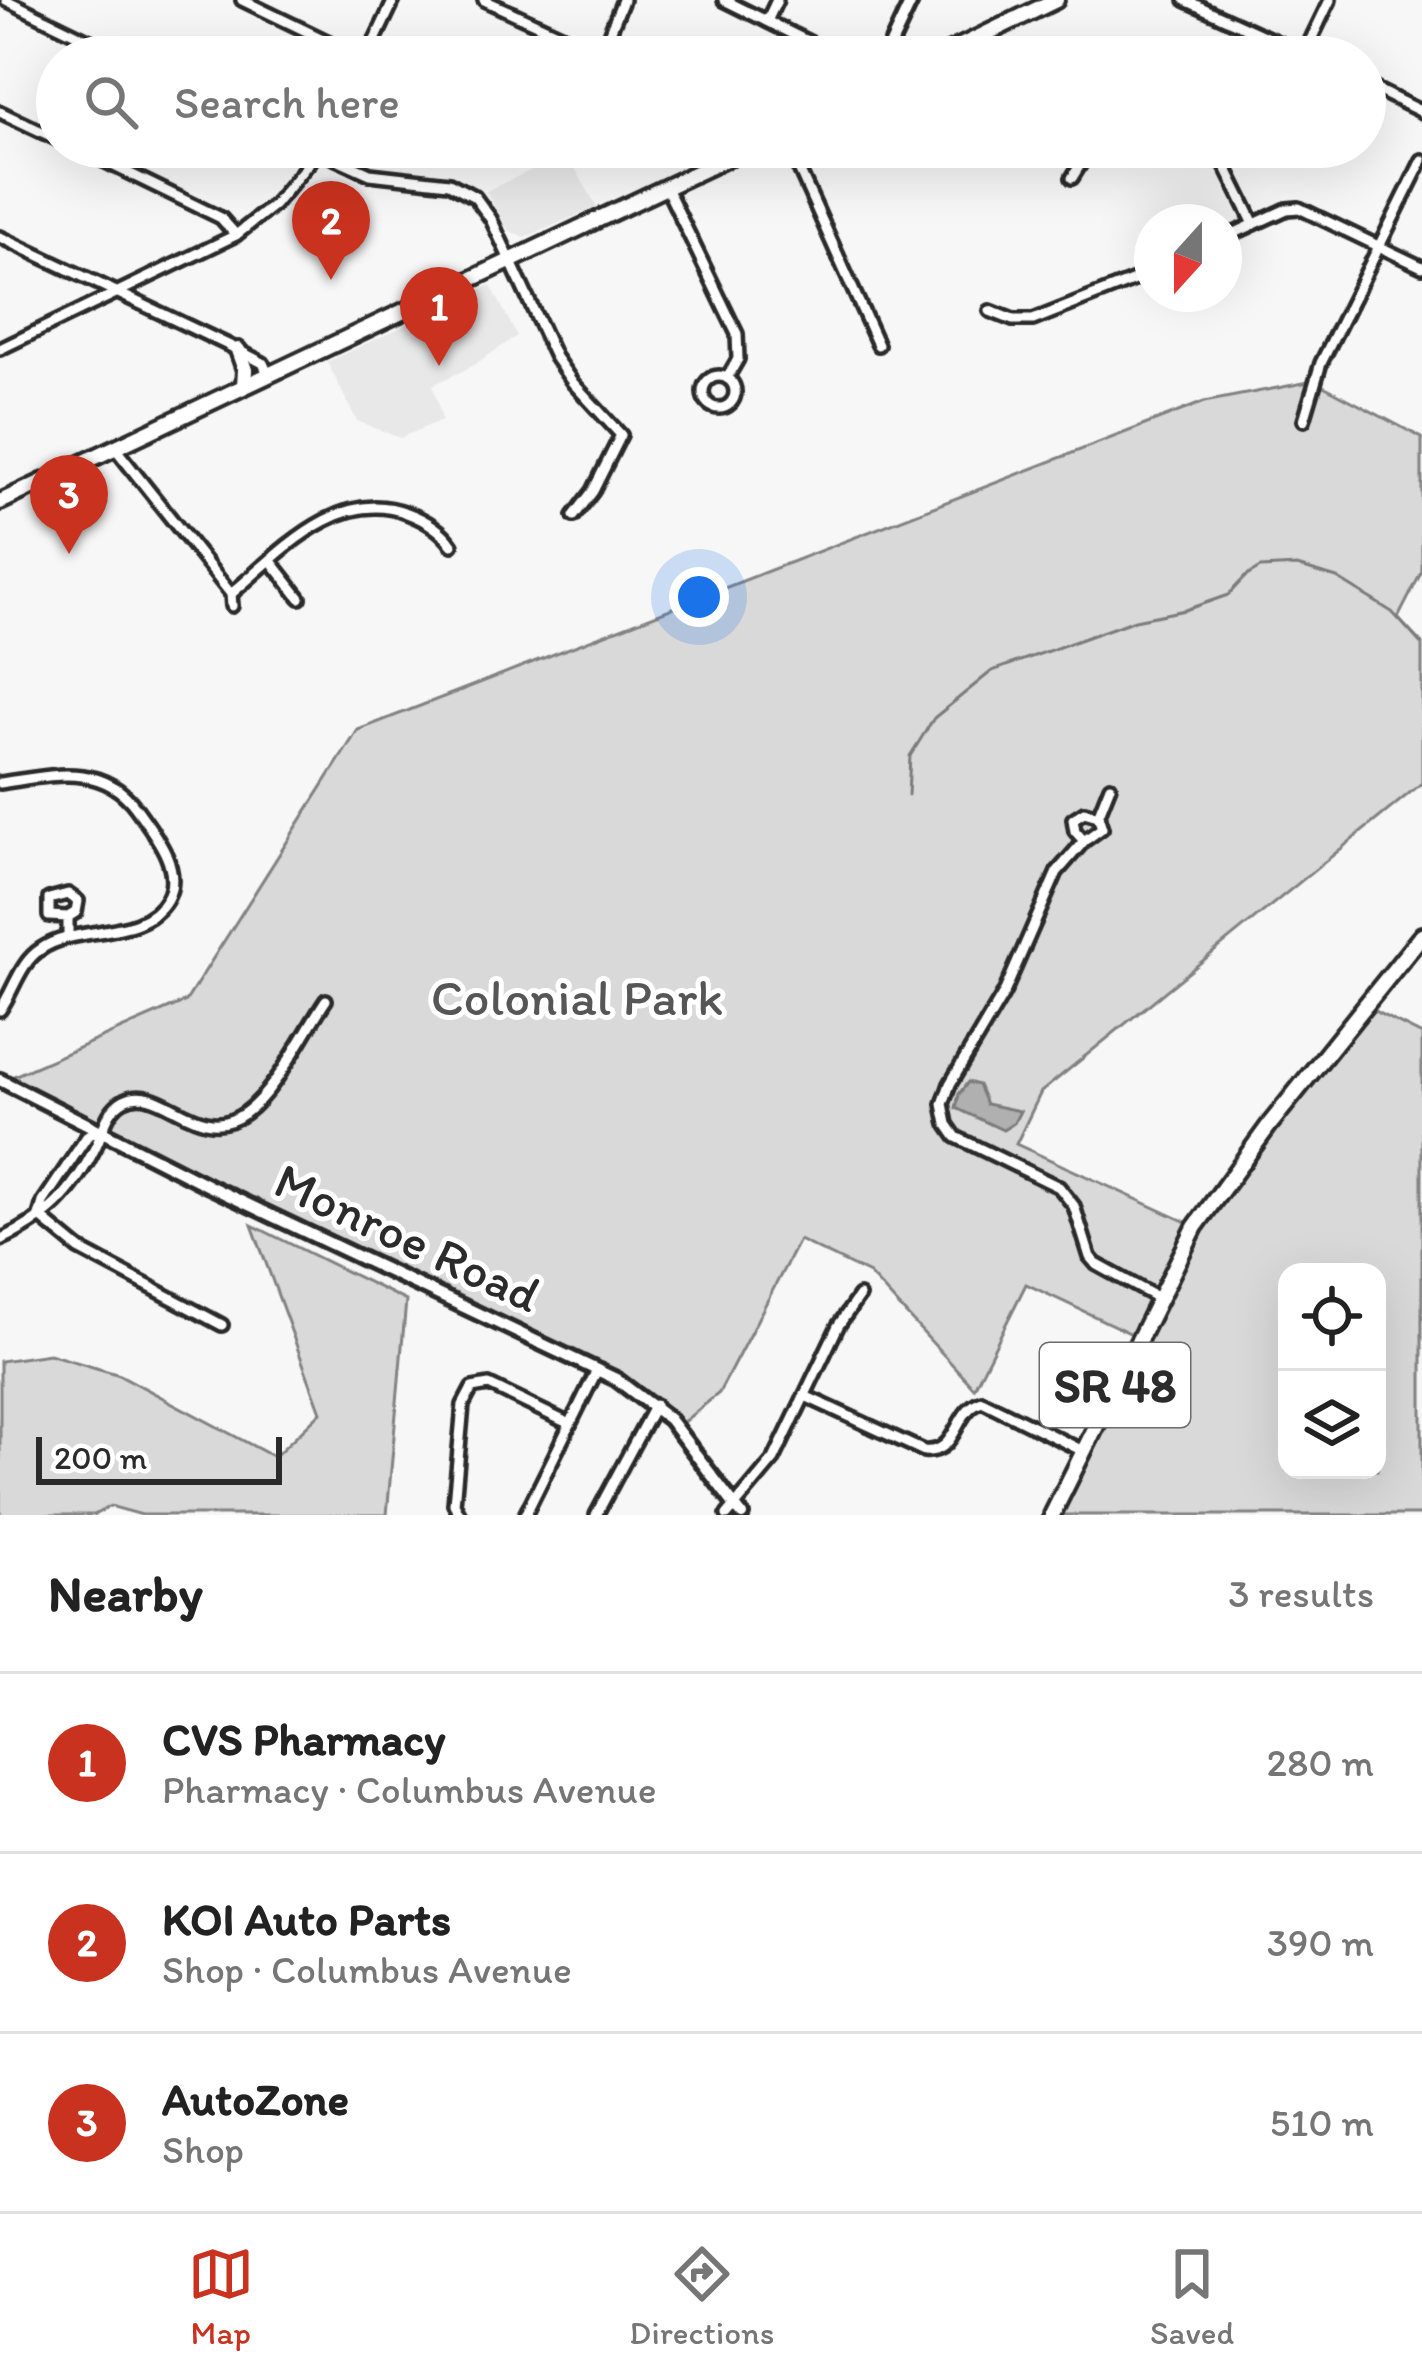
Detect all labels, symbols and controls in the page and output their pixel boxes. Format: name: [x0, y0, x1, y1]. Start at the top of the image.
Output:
search box: [36, 36, 1386, 168]
icon: search: [78, 69, 144, 135]
text: Search here: [174, 75, 400, 129]
pin: 2: [292, 181, 370, 280]
north arrow: [1134, 204, 1242, 312]
pin: 1: [400, 267, 478, 366]
pin: 3: [30, 455, 108, 554]
your location: [669, 567, 729, 627]
park label: Colonial Park: [431, 967, 723, 1028]
street label: Monroe Road: [265, 1149, 550, 1326]
map controls: [1278, 1263, 1386, 1479]
button: locate: [1278, 1263, 1386, 1371]
road number: SR 48: [1040, 1343, 1190, 1427]
button: layers: [1278, 1371, 1386, 1479]
scale bar: [36, 1431, 282, 1484]
text: 200 m: [54, 1438, 147, 1477]
text: Nearby: [48, 1563, 203, 1624]
text: 3 results: [1228, 1570, 1374, 1617]
text: CVS Pharmacy: [162, 1712, 445, 1766]
text: 1: [78, 1739, 96, 1786]
text: 280 m: [1267, 1739, 1374, 1786]
text: Pharmacy · Columbus Avenue: [162, 1766, 657, 1813]
text: KOI Auto Parts: [162, 1892, 451, 1946]
text: 2: [77, 1919, 97, 1966]
text: 390 m: [1267, 1919, 1374, 1966]
text: Shop · Columbus Avenue: [162, 1946, 572, 1993]
text: AutoZone: [162, 2072, 349, 2126]
text: 3: [76, 2099, 98, 2146]
text: 510 m: [1270, 2099, 1374, 2146]
text: Shop: [162, 2126, 244, 2173]
tab: Map: [188, 2241, 254, 2352]
tab: Directions: [629, 2241, 774, 2352]
tab: Saved: [1150, 2241, 1234, 2352]

